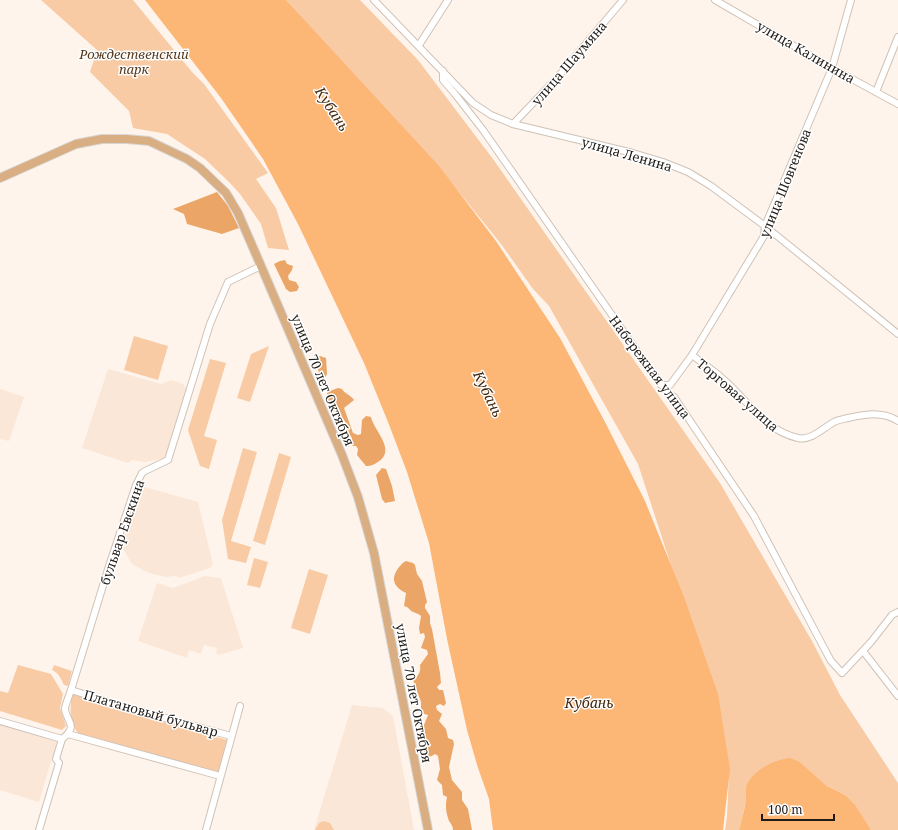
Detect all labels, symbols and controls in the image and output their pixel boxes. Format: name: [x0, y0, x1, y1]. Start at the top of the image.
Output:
street label: улица Шаумяна: [527, 17, 611, 109]
street label: улица Калинина: [754, 17, 858, 87]
park label: Рождественский парк: [78, 45, 189, 78]
water label: Кубань: [311, 82, 354, 135]
street label: улица Шовгенова: [755, 126, 815, 240]
street label: улица Ленина: [580, 132, 674, 176]
street label: улица 70 лет Октября: [287, 311, 359, 449]
street label: Набережная улица: [605, 312, 695, 422]
street label: Торговая улица: [693, 354, 783, 436]
water label: Кубань: [469, 367, 508, 420]
street label: бульвар Евскина: [95, 477, 149, 587]
street label: улица 70 лет Октября: [392, 622, 436, 764]
street label: Платановый бульвар: [82, 685, 220, 741]
water label: Кубань: [563, 693, 614, 712]
scale bar: [762, 796, 834, 822]
text: 100 m: [768, 801, 803, 818]

